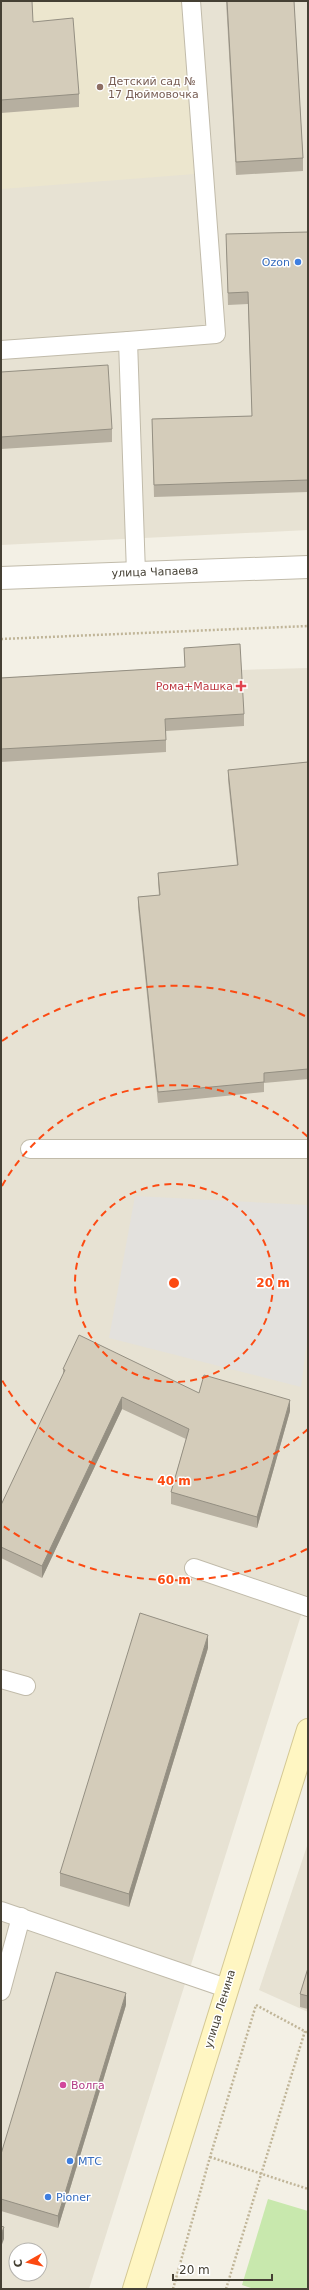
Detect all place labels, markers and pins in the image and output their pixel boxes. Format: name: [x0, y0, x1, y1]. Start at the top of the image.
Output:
place label: Детский сад № 17 Дюймовочка: [108, 75, 199, 101]
marker: Детский сад № 17 Дюймовочка: [95, 82, 105, 92]
place label: Ozon: [262, 256, 290, 269]
marker: Ozon: [293, 257, 303, 267]
place label: Рома+Машка: [156, 680, 233, 693]
marker: Рома+Машка: [236, 681, 246, 691]
centre of rings: [167, 1276, 181, 1290]
place label: Волга: [71, 2079, 105, 2092]
marker: Волга: [58, 2080, 68, 2090]
place label: МТС: [78, 2155, 102, 2168]
marker: МТС: [65, 2156, 75, 2166]
place label: Pioner: [56, 2191, 91, 2204]
marker: Pioner: [43, 2192, 53, 2202]

